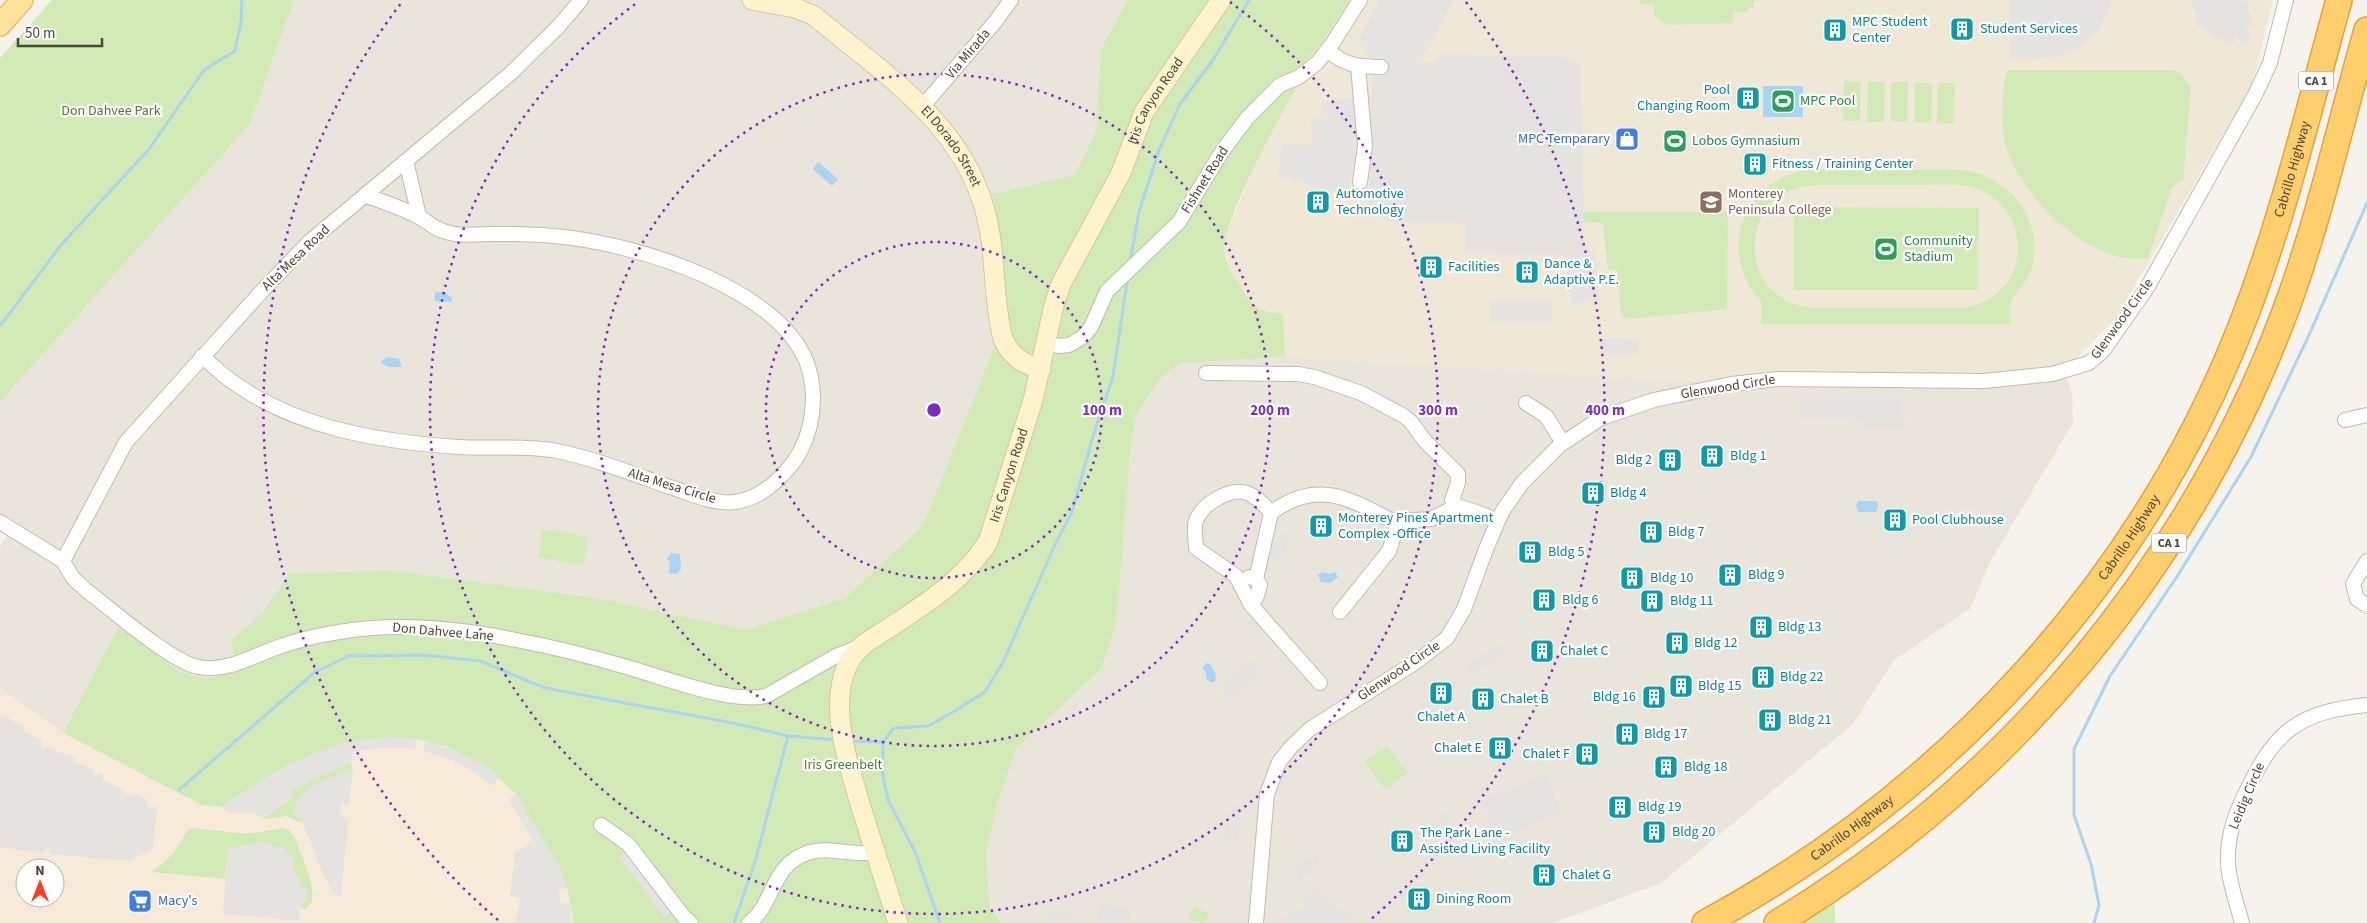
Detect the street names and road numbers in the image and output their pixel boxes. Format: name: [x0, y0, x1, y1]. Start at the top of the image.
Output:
street label: Via Mirada: [941, 24, 995, 84]
street label: Iris Canyon Road: [1123, 53, 1189, 147]
road number: CA 1: [2298, 72, 2334, 90]
street label: El Dorado Street: [916, 101, 986, 190]
street label: Cabrillo Highway: [2269, 118, 2316, 220]
street label: Fishnet Road: [1176, 143, 1234, 217]
street label: Alta Mesa Road: [257, 220, 335, 296]
street label: Glenwood Circle: [2086, 274, 2158, 364]
street label: Glenwood Circle: [1679, 370, 1777, 404]
street label: Iris Canyon Road: [985, 426, 1033, 525]
street label: Alta Mesa Circle: [625, 463, 719, 509]
street label: Cabrillo Highway: [2093, 491, 2166, 585]
road number: CA 1: [2152, 534, 2186, 552]
street label: Don Dahvee Lane: [392, 618, 495, 646]
street label: Glenwood Circle: [1354, 636, 1444, 706]
street label: Leidig Circle: [2224, 759, 2270, 833]
street label: Cabrillo Highway: [1806, 790, 1898, 866]

